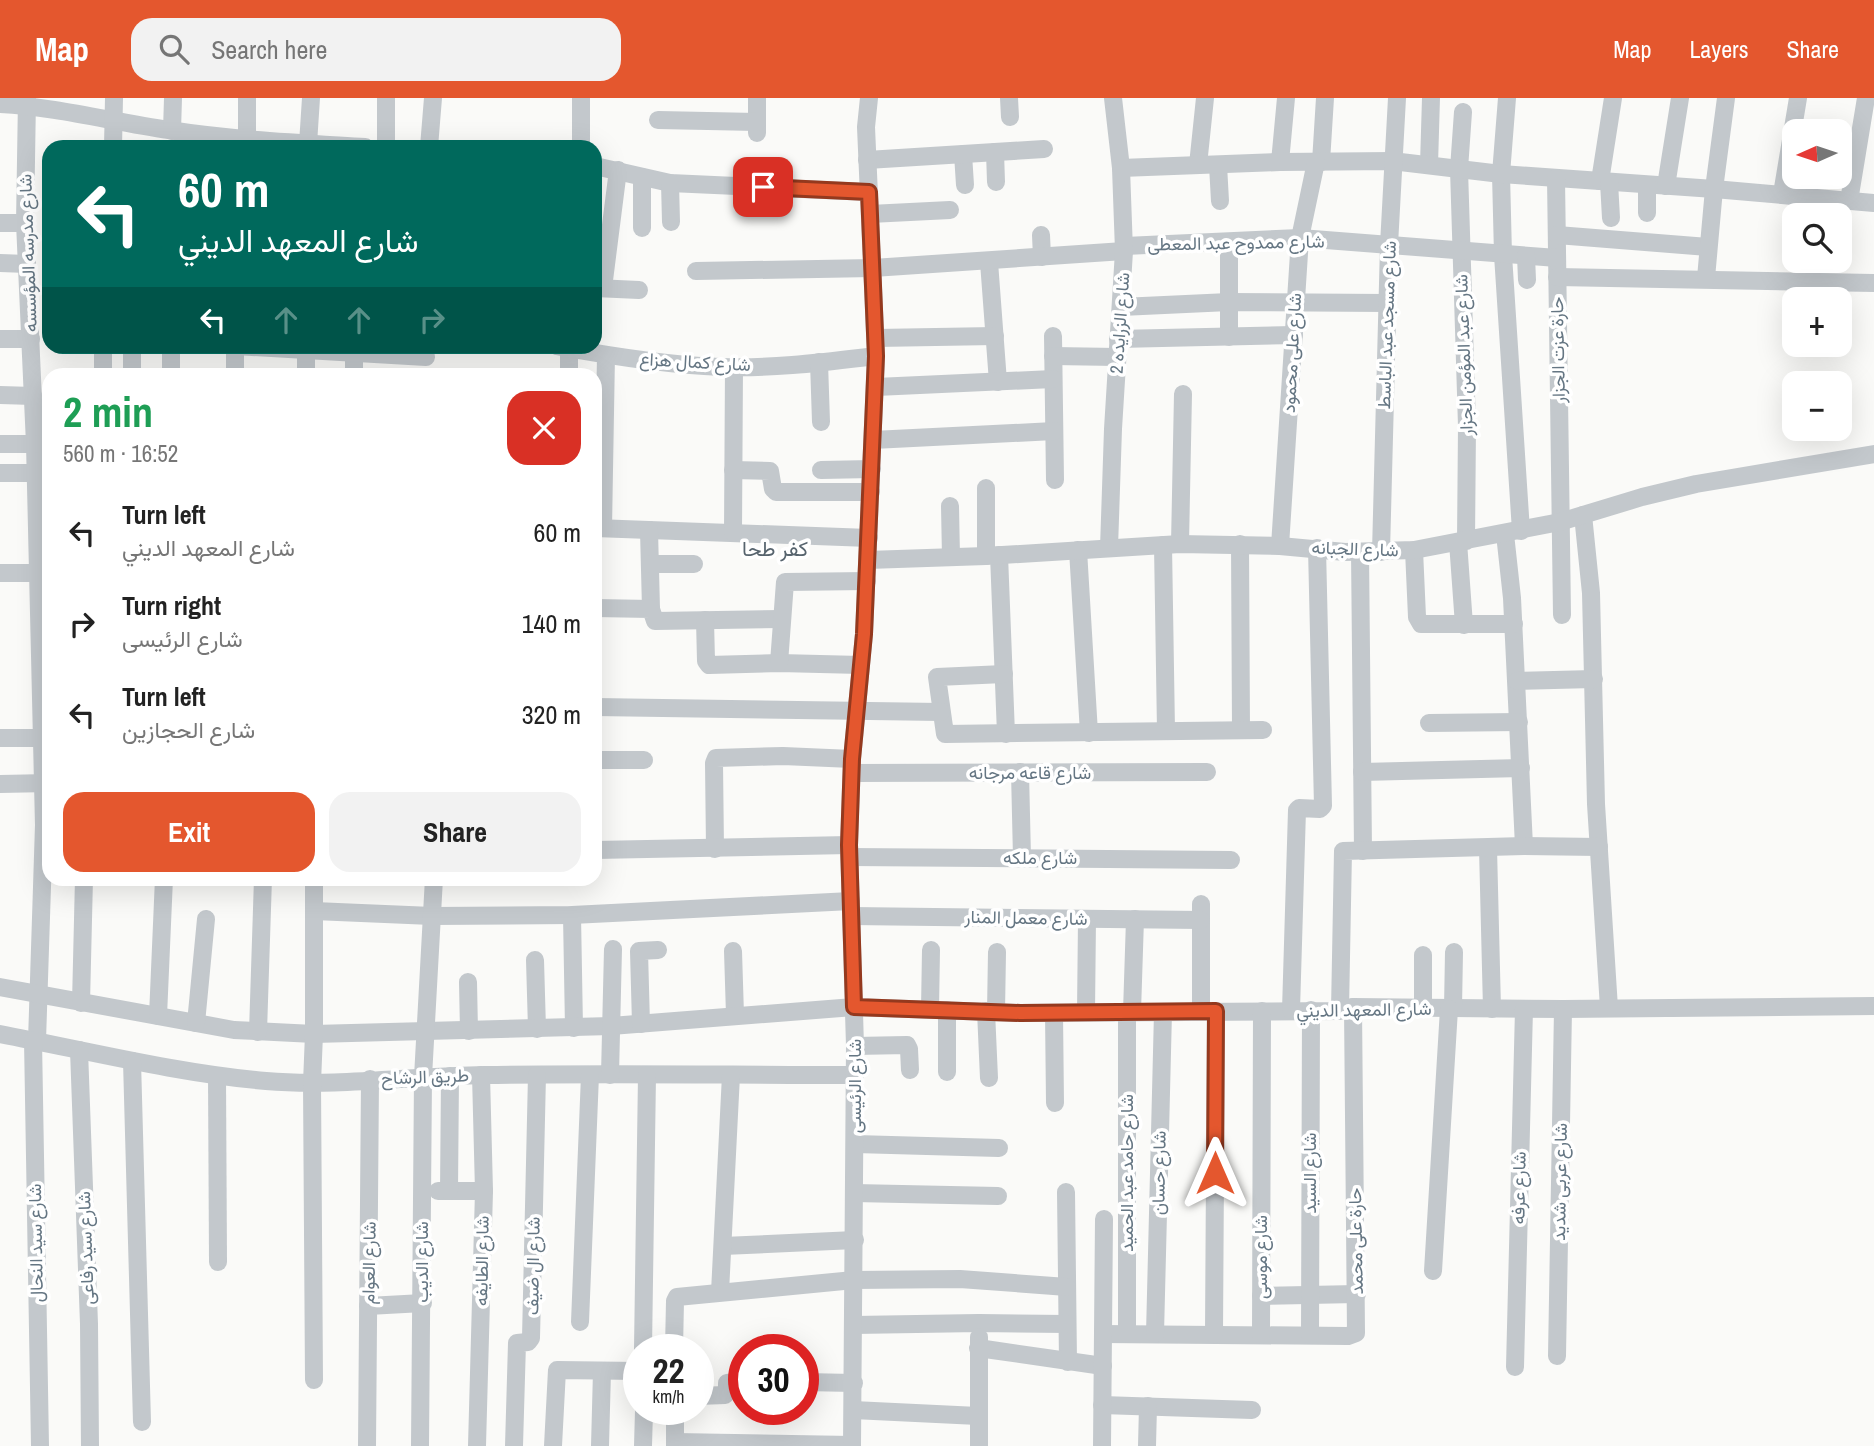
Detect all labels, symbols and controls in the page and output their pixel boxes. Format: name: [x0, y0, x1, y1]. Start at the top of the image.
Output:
search box: [131, 18, 621, 81]
text: Map: [35, 27, 89, 71]
icon: search: [155, 30, 193, 68]
text: Search here: [211, 32, 327, 67]
text: Map: [1613, 33, 1651, 65]
text: Layers: [1689, 33, 1748, 65]
text: Share: [1786, 33, 1839, 65]
north arrow: [1782, 119, 1852, 189]
map controls: [1782, 119, 1852, 441]
text: 60 m: [178, 156, 270, 222]
pin: [733, 157, 793, 217]
icon: left: [63, 168, 154, 259]
icon: arrive: [744, 168, 782, 206]
street label: شارع مدرسه المؤسسه: [12, 173, 43, 333]
button: search: [1782, 203, 1852, 273]
text: شارع المعهد الديني: [178, 219, 418, 262]
street label: شارع ممدوح عبد المعطى: [1147, 228, 1325, 257]
street label: شارع مسجد عبد الباسط: [1371, 240, 1402, 410]
street label: شارع الزرايده 2: [1103, 272, 1136, 374]
street label: شارع عبد المؤمن الجزار: [1448, 274, 1479, 437]
button: +: [1782, 287, 1852, 357]
street label: شارع على محمود: [1276, 292, 1307, 414]
street label: حارة عزت الجزار: [1544, 297, 1571, 404]
icon: left: [194, 301, 232, 339]
icon: ahead: [267, 301, 305, 339]
icon: ahead: [340, 301, 378, 339]
icon: right: [413, 301, 451, 339]
street label: شارع كمال هزاع: [639, 346, 751, 377]
button: −: [1782, 371, 1852, 441]
text: 2 min: [63, 384, 153, 440]
button: close: [507, 391, 581, 465]
text: 560 m · 16:52: [63, 438, 178, 469]
text: Turn left: [122, 497, 206, 532]
icon: left: [63, 514, 101, 552]
text: 60 m: [534, 515, 581, 550]
text: شارع المعهد الديني: [122, 532, 295, 563]
district label: كفر طحا: [742, 534, 808, 563]
street label: شارع الجبانه: [1311, 534, 1399, 563]
text: Turn right: [122, 588, 221, 623]
icon: right: [63, 605, 101, 643]
text: 140 m: [522, 606, 581, 641]
text: شارع الرئيسى: [122, 623, 243, 654]
text: Turn left: [122, 679, 206, 714]
icon: left: [63, 696, 101, 734]
text: 320 m: [522, 697, 581, 732]
text: شارع الحجازين: [122, 714, 255, 745]
street label: شارع قاعه مرجانه: [969, 760, 1091, 785]
button: Exit: [63, 792, 315, 872]
button: Share: [329, 792, 581, 872]
street label: شارع ملكه: [1003, 845, 1077, 870]
street label: شارع معمل المنار: [963, 904, 1088, 931]
street label: شارع المعهد الديني: [1296, 996, 1432, 1026]
street label: شارع الرئيسى: [842, 1039, 867, 1133]
street label: طريق الرشاح: [381, 1062, 469, 1091]
street label: شارع حامد عبد الحميد: [1114, 1094, 1139, 1252]
street label: شارع عربى شديد: [1546, 1123, 1573, 1241]
street label: شارع حسان: [1145, 1131, 1172, 1215]
street label: شارع السيد: [1297, 1133, 1322, 1213]
position arrow: [1178, 1136, 1252, 1210]
street label: شارع عرفه: [1505, 1151, 1532, 1225]
street label: شارع سيد النحال: [22, 1183, 49, 1303]
street label: حارة على محمد: [1342, 1187, 1369, 1295]
street label: شارع سيد رفاعى: [71, 1191, 100, 1305]
street label: شارع موسى: [1248, 1215, 1273, 1299]
street label: شارع الطايفه: [468, 1216, 495, 1306]
street label: شارع ال ضيف: [519, 1217, 546, 1315]
street label: شارع العوام: [355, 1221, 382, 1305]
street label: شارع الديب: [409, 1221, 434, 1303]
speed limit sign: 30: [728, 1334, 819, 1425]
text: 22: [653, 1347, 684, 1394]
text: km/h: [653, 1384, 685, 1409]

